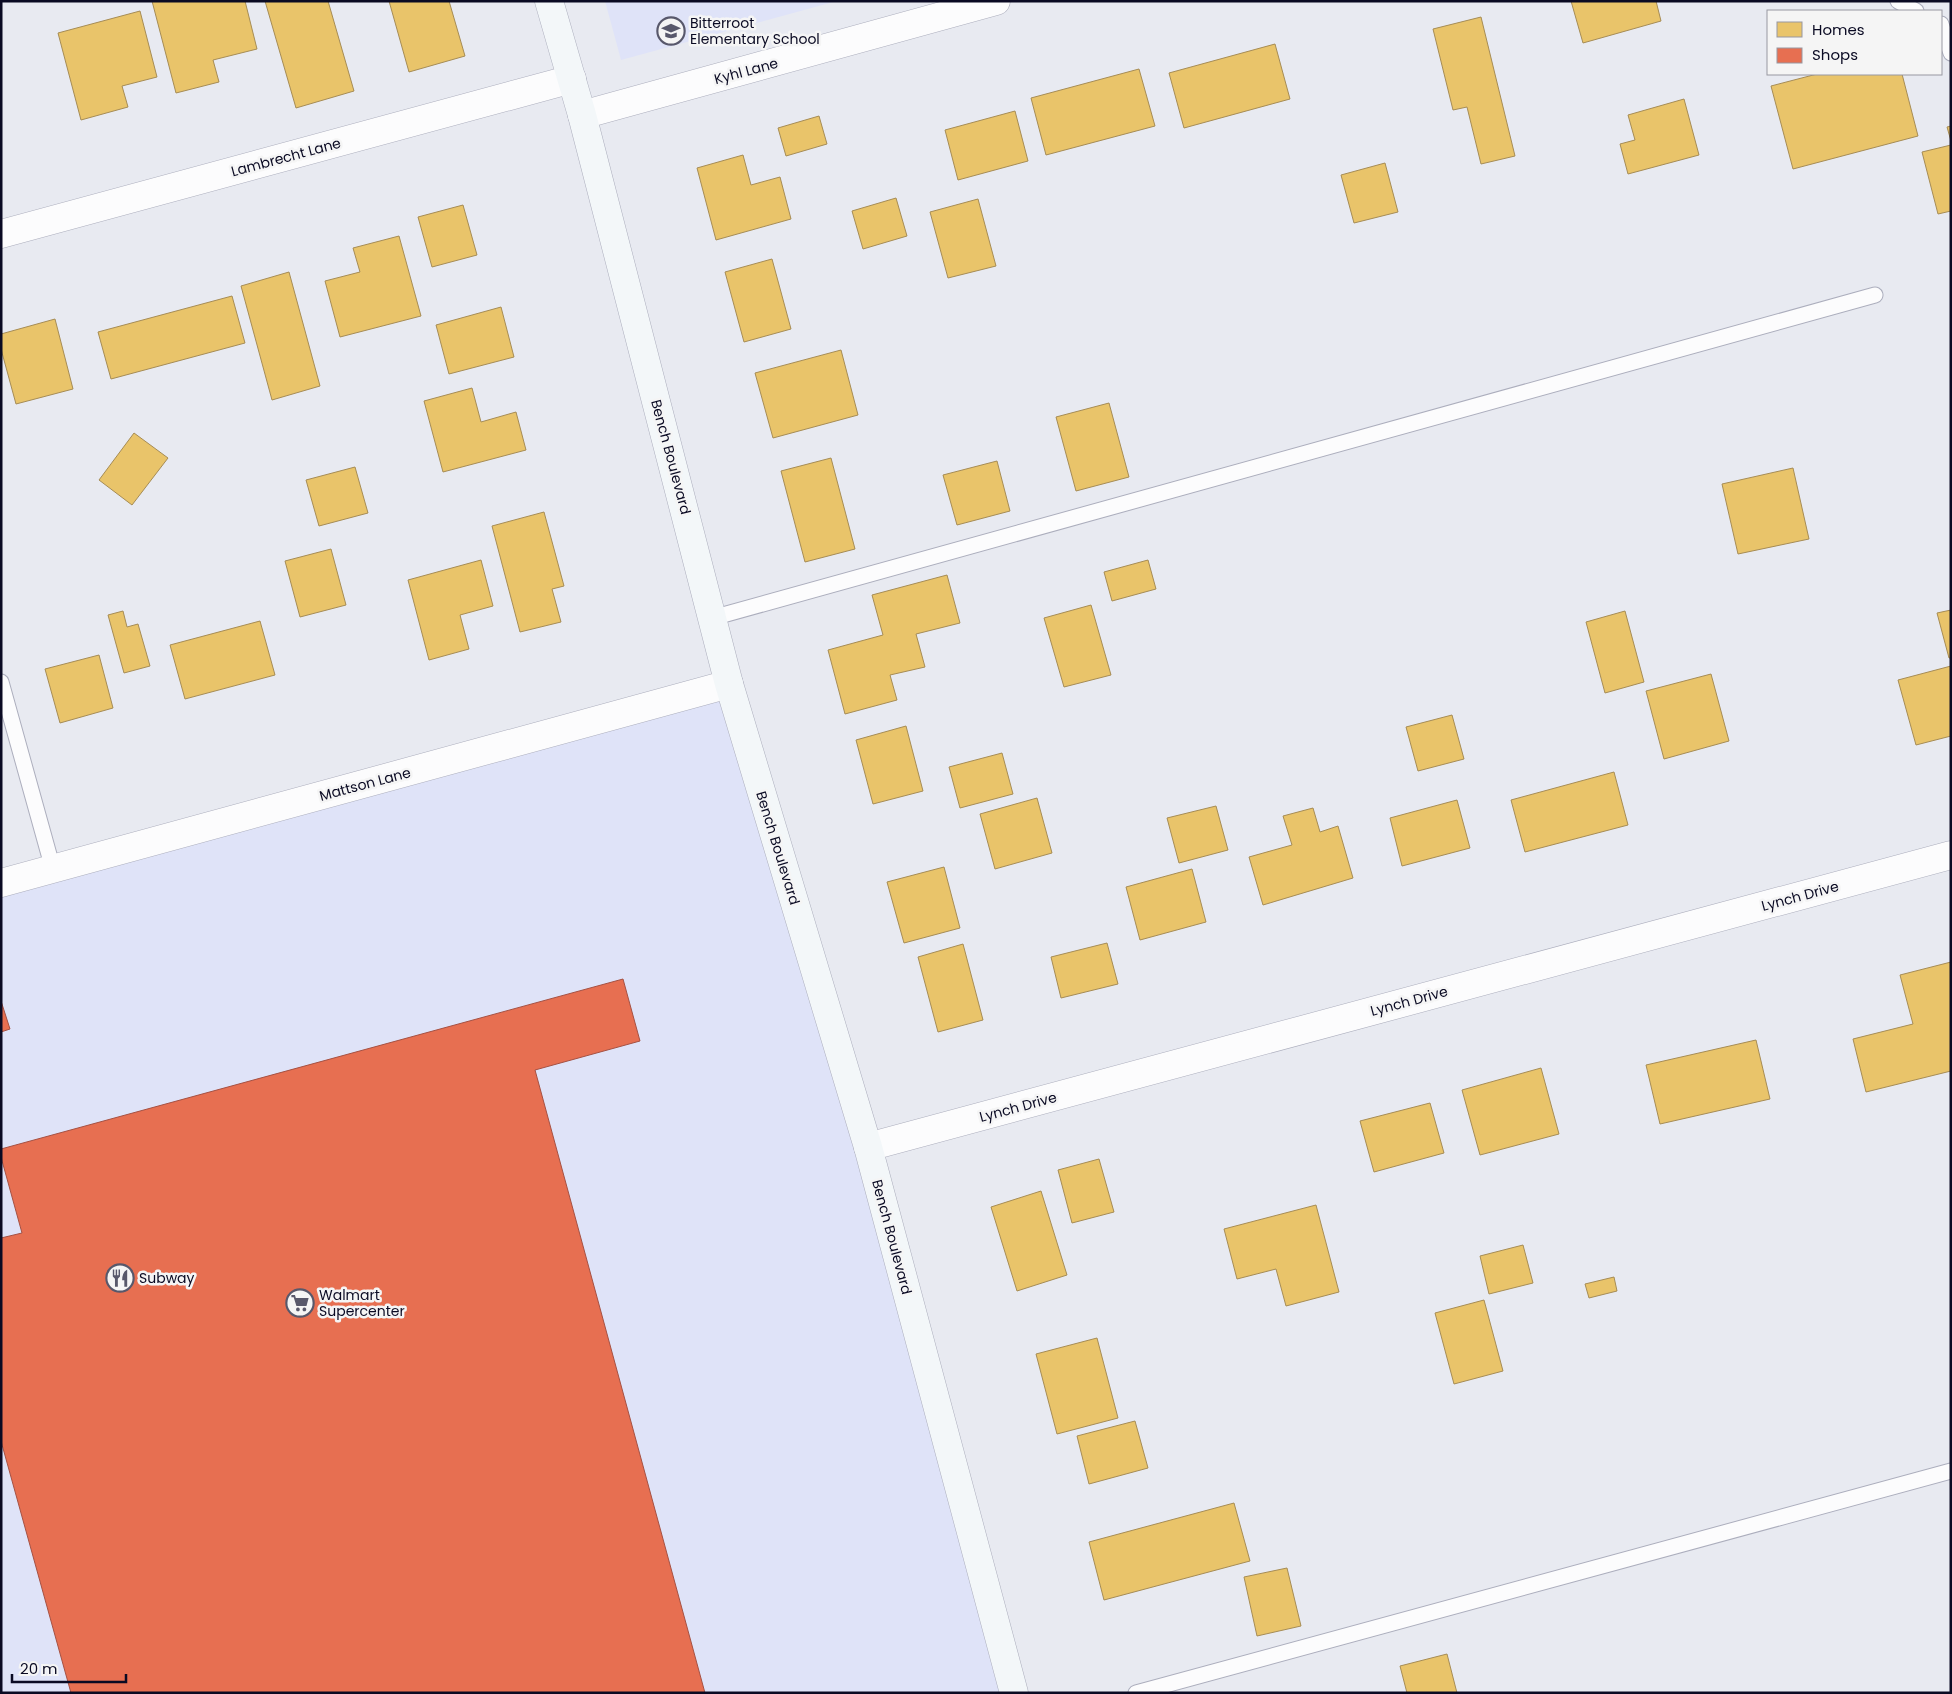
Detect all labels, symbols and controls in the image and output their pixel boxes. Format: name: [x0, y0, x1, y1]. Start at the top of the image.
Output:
legend: [1767, 10, 1942, 75]
place label: Bitterroot Elementary School: [690, 13, 820, 49]
school or university icon: Bitterroot Elementary School: [656, 16, 686, 46]
text: Homes: [1812, 19, 1865, 40]
text: Shops: [1812, 44, 1858, 65]
street label: Kyhl Lane: [712, 53, 781, 89]
street label: Lambrecht Lane: [229, 133, 343, 181]
street label: Bench Boulevard: [646, 397, 696, 517]
street label: Mattson Lane: [317, 762, 413, 806]
street label: Bench Boulevard: [751, 789, 805, 907]
street label: Lynch Drive: [1759, 876, 1841, 916]
street label: Lynch Drive: [1368, 981, 1450, 1021]
street label: Lynch Drive: [977, 1087, 1059, 1127]
street label: Bench Boulevard: [867, 1177, 917, 1297]
restaurant icon: Subway: [105, 1263, 135, 1293]
place label: Subway: [139, 1268, 195, 1288]
place label: Walmart Supercenter: [319, 1285, 405, 1321]
supermarket icon: Walmart Supercenter: [285, 1288, 315, 1318]
scale bar: [12, 1652, 126, 1684]
text: 20 m: [20, 1658, 58, 1679]

